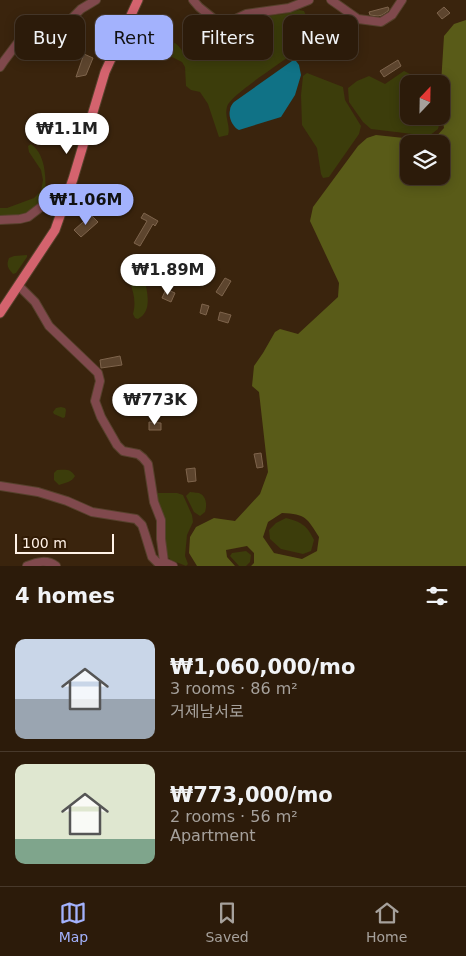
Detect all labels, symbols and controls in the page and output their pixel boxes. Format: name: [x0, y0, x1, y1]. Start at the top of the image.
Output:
chip: Buy: [15, 15, 85, 60]
chip: Rent: [95, 15, 173, 60]
chip: Filters: [183, 15, 273, 60]
chip: New: [283, 15, 358, 60]
north arrow: [400, 75, 450, 125]
map controls: [400, 75, 450, 185]
pin: ₩1.1M: [32, 112, 102, 155]
text: ₩1.1M: [36, 119, 98, 138]
button: layers: [400, 135, 450, 185]
pin: ₩1.06M: [45, 184, 127, 226]
text: ₩1.06M: [49, 190, 123, 209]
pin: ₩1.89M: [127, 254, 209, 296]
text: ₩1.89M: [131, 260, 205, 279]
pin: ₩773K: [120, 384, 190, 426]
text: ₩773K: [123, 390, 187, 409]
scale bar: [15, 531, 114, 554]
text: 100 m: [22, 535, 67, 551]
icon: filters: [423, 582, 451, 610]
text: 4 homes: [15, 584, 115, 608]
text: ₩1,060,000/mo: [170, 655, 355, 679]
icon: home: [55, 659, 115, 719]
text: 3 rooms · 86 m²: [170, 679, 298, 698]
text: 거제남서로: [170, 702, 244, 721]
text: ₩773,000/mo: [170, 783, 333, 807]
icon: home: [55, 784, 115, 844]
text: 2 rooms · 56 m²: [170, 807, 298, 826]
text: Apartment: [170, 826, 256, 845]
tab: Map: [59, 899, 88, 945]
tab: Saved: [205, 899, 249, 945]
tab: Home: [366, 899, 407, 945]

